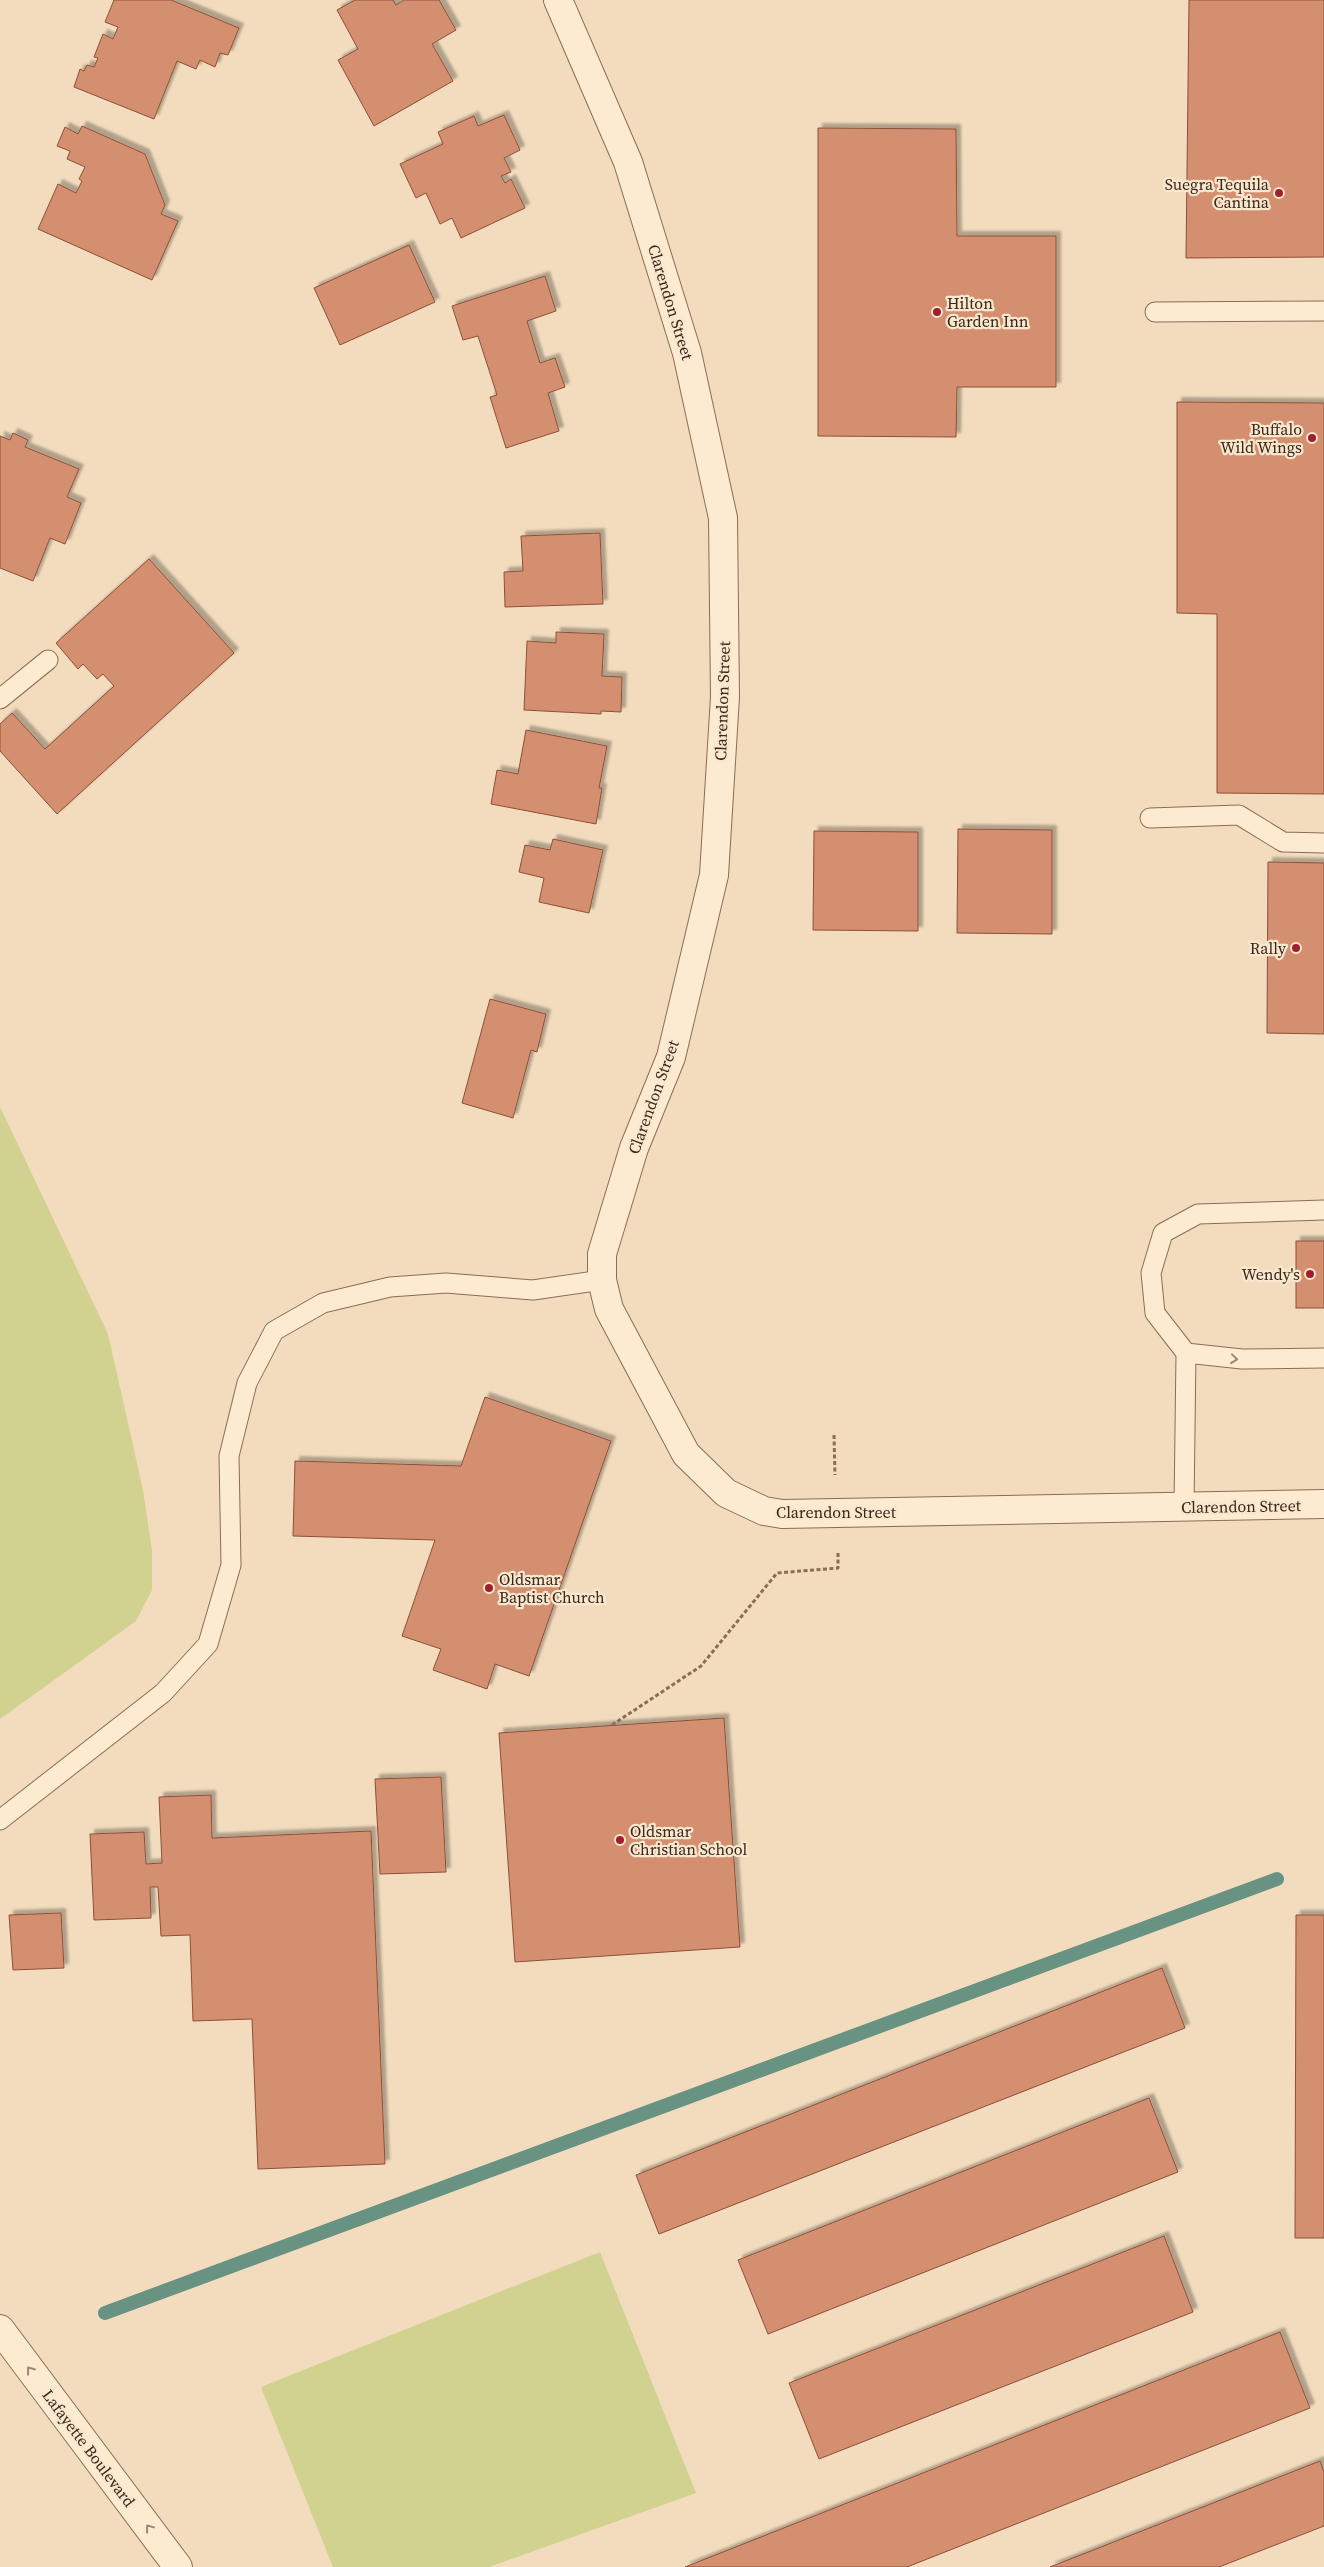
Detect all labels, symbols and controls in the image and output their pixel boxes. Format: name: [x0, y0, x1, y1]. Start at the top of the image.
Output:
place label: Suegra Tequila Cantina: [1165, 173, 1270, 213]
marker: Suegra Tequila Cantina: [1273, 187, 1285, 199]
street label: Clarendon Street: [643, 241, 699, 363]
place label: Hilton Garden Inn: [947, 292, 1029, 332]
marker: Hilton Garden Inn: [931, 306, 943, 318]
place label: Buffalo Wild Wings: [1220, 418, 1302, 458]
marker: Buffalo Wild Wings: [1306, 432, 1318, 444]
street label: Clarendon Street: [709, 640, 735, 761]
place label: Rally: [1250, 937, 1287, 959]
marker: Rally: [1290, 942, 1302, 954]
street label: Clarendon Street: [622, 1036, 684, 1157]
place label: Wendy's: [1241, 1263, 1300, 1285]
marker: Wendy's: [1304, 1268, 1316, 1280]
one-way arrow: [1231, 1353, 1239, 1364]
street label: Clarendon Street: [1181, 1494, 1302, 1518]
street label: Clarendon Street: [776, 1501, 897, 1523]
place label: Oldsmar Baptist Church: [499, 1568, 605, 1608]
marker: Oldsmar Baptist Church: [483, 1582, 495, 1594]
place label: Oldsmar Christian School: [630, 1820, 747, 1860]
marker: Oldsmar Christian School: [614, 1834, 626, 1846]
one-way arrow: [28, 2367, 36, 2376]
street label: Lafayette Boulevard: [37, 2385, 141, 2511]
one-way arrow: [146, 2525, 154, 2534]

